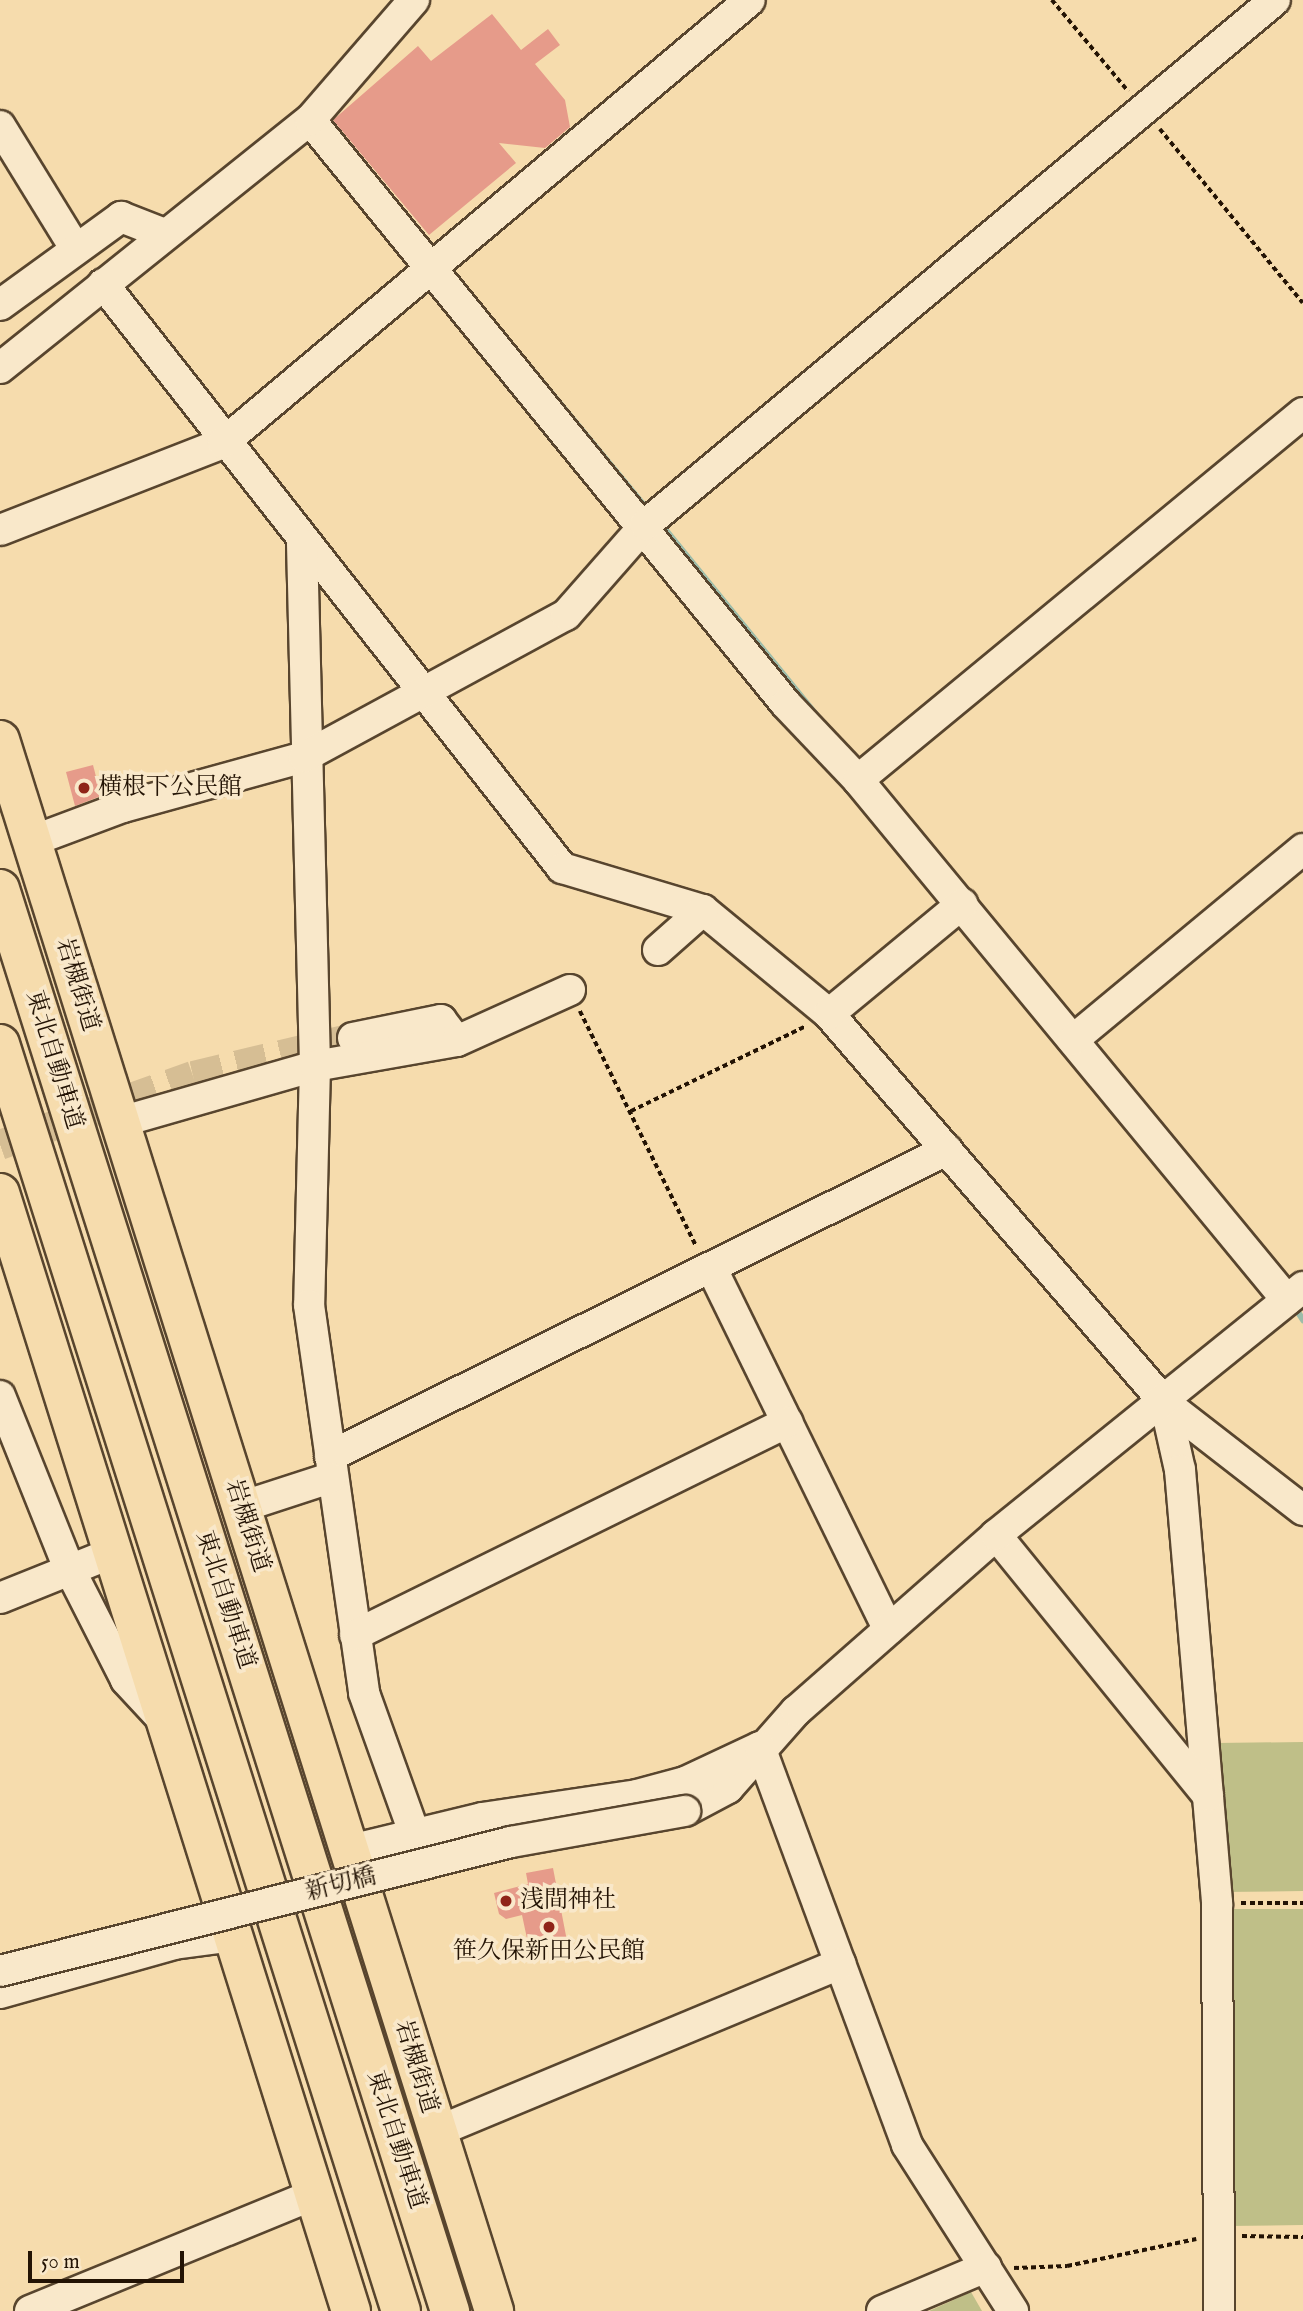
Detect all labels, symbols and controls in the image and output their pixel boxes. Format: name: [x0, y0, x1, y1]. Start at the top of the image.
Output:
place label: 横根下公民館: [98, 774, 242, 802]
marker: 横根下公民館: [76, 780, 92, 796]
street label: 岩槻街道: [49, 935, 105, 1035]
street label: 東北自動車道: [19, 987, 89, 1133]
street label: 岩槻街道: [218, 1476, 276, 1576]
street label: 東北自動車道: [189, 1527, 261, 1673]
street label: 新切橋: [303, 1862, 379, 1908]
place label: 浅間神社: [520, 1887, 616, 1915]
marker: 浅間神社: [498, 1893, 514, 1909]
marker: 笹久保新田公民館: [541, 1919, 557, 1935]
place label: 笹久保新田公民館: [453, 1938, 645, 1966]
street label: 岩槻街道: [388, 2017, 444, 2117]
street label: 東北自動車道: [360, 2067, 432, 2213]
scale bar: [32, 2238, 187, 2282]
text: 50 m: [41, 2249, 80, 2276]

